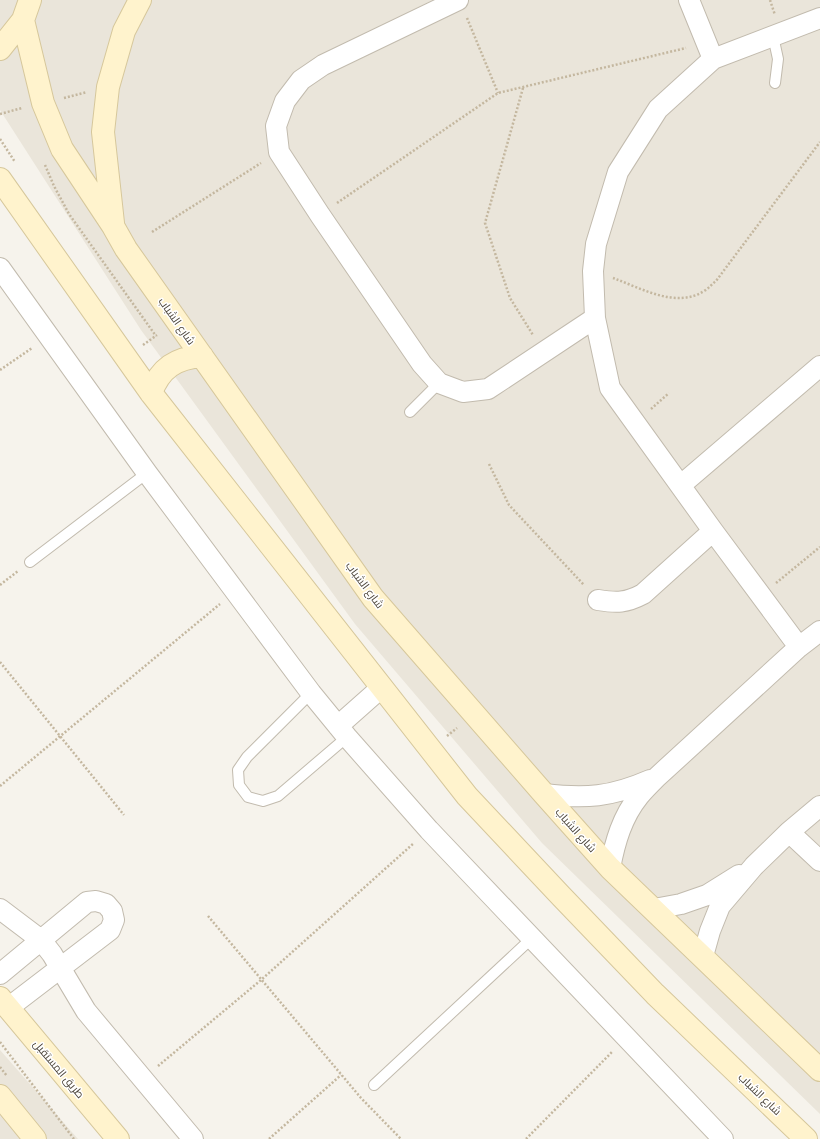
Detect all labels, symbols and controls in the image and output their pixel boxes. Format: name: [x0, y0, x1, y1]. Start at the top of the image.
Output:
street label: شارع الشباب: [155, 295, 198, 348]
street label: شارع الشباب: [342, 560, 386, 612]
street label: شارع الشباب: [552, 806, 599, 856]
street label: طريق المستقبل: [31, 1038, 87, 1101]
street label: شارع الشباب: [735, 1071, 784, 1119]

